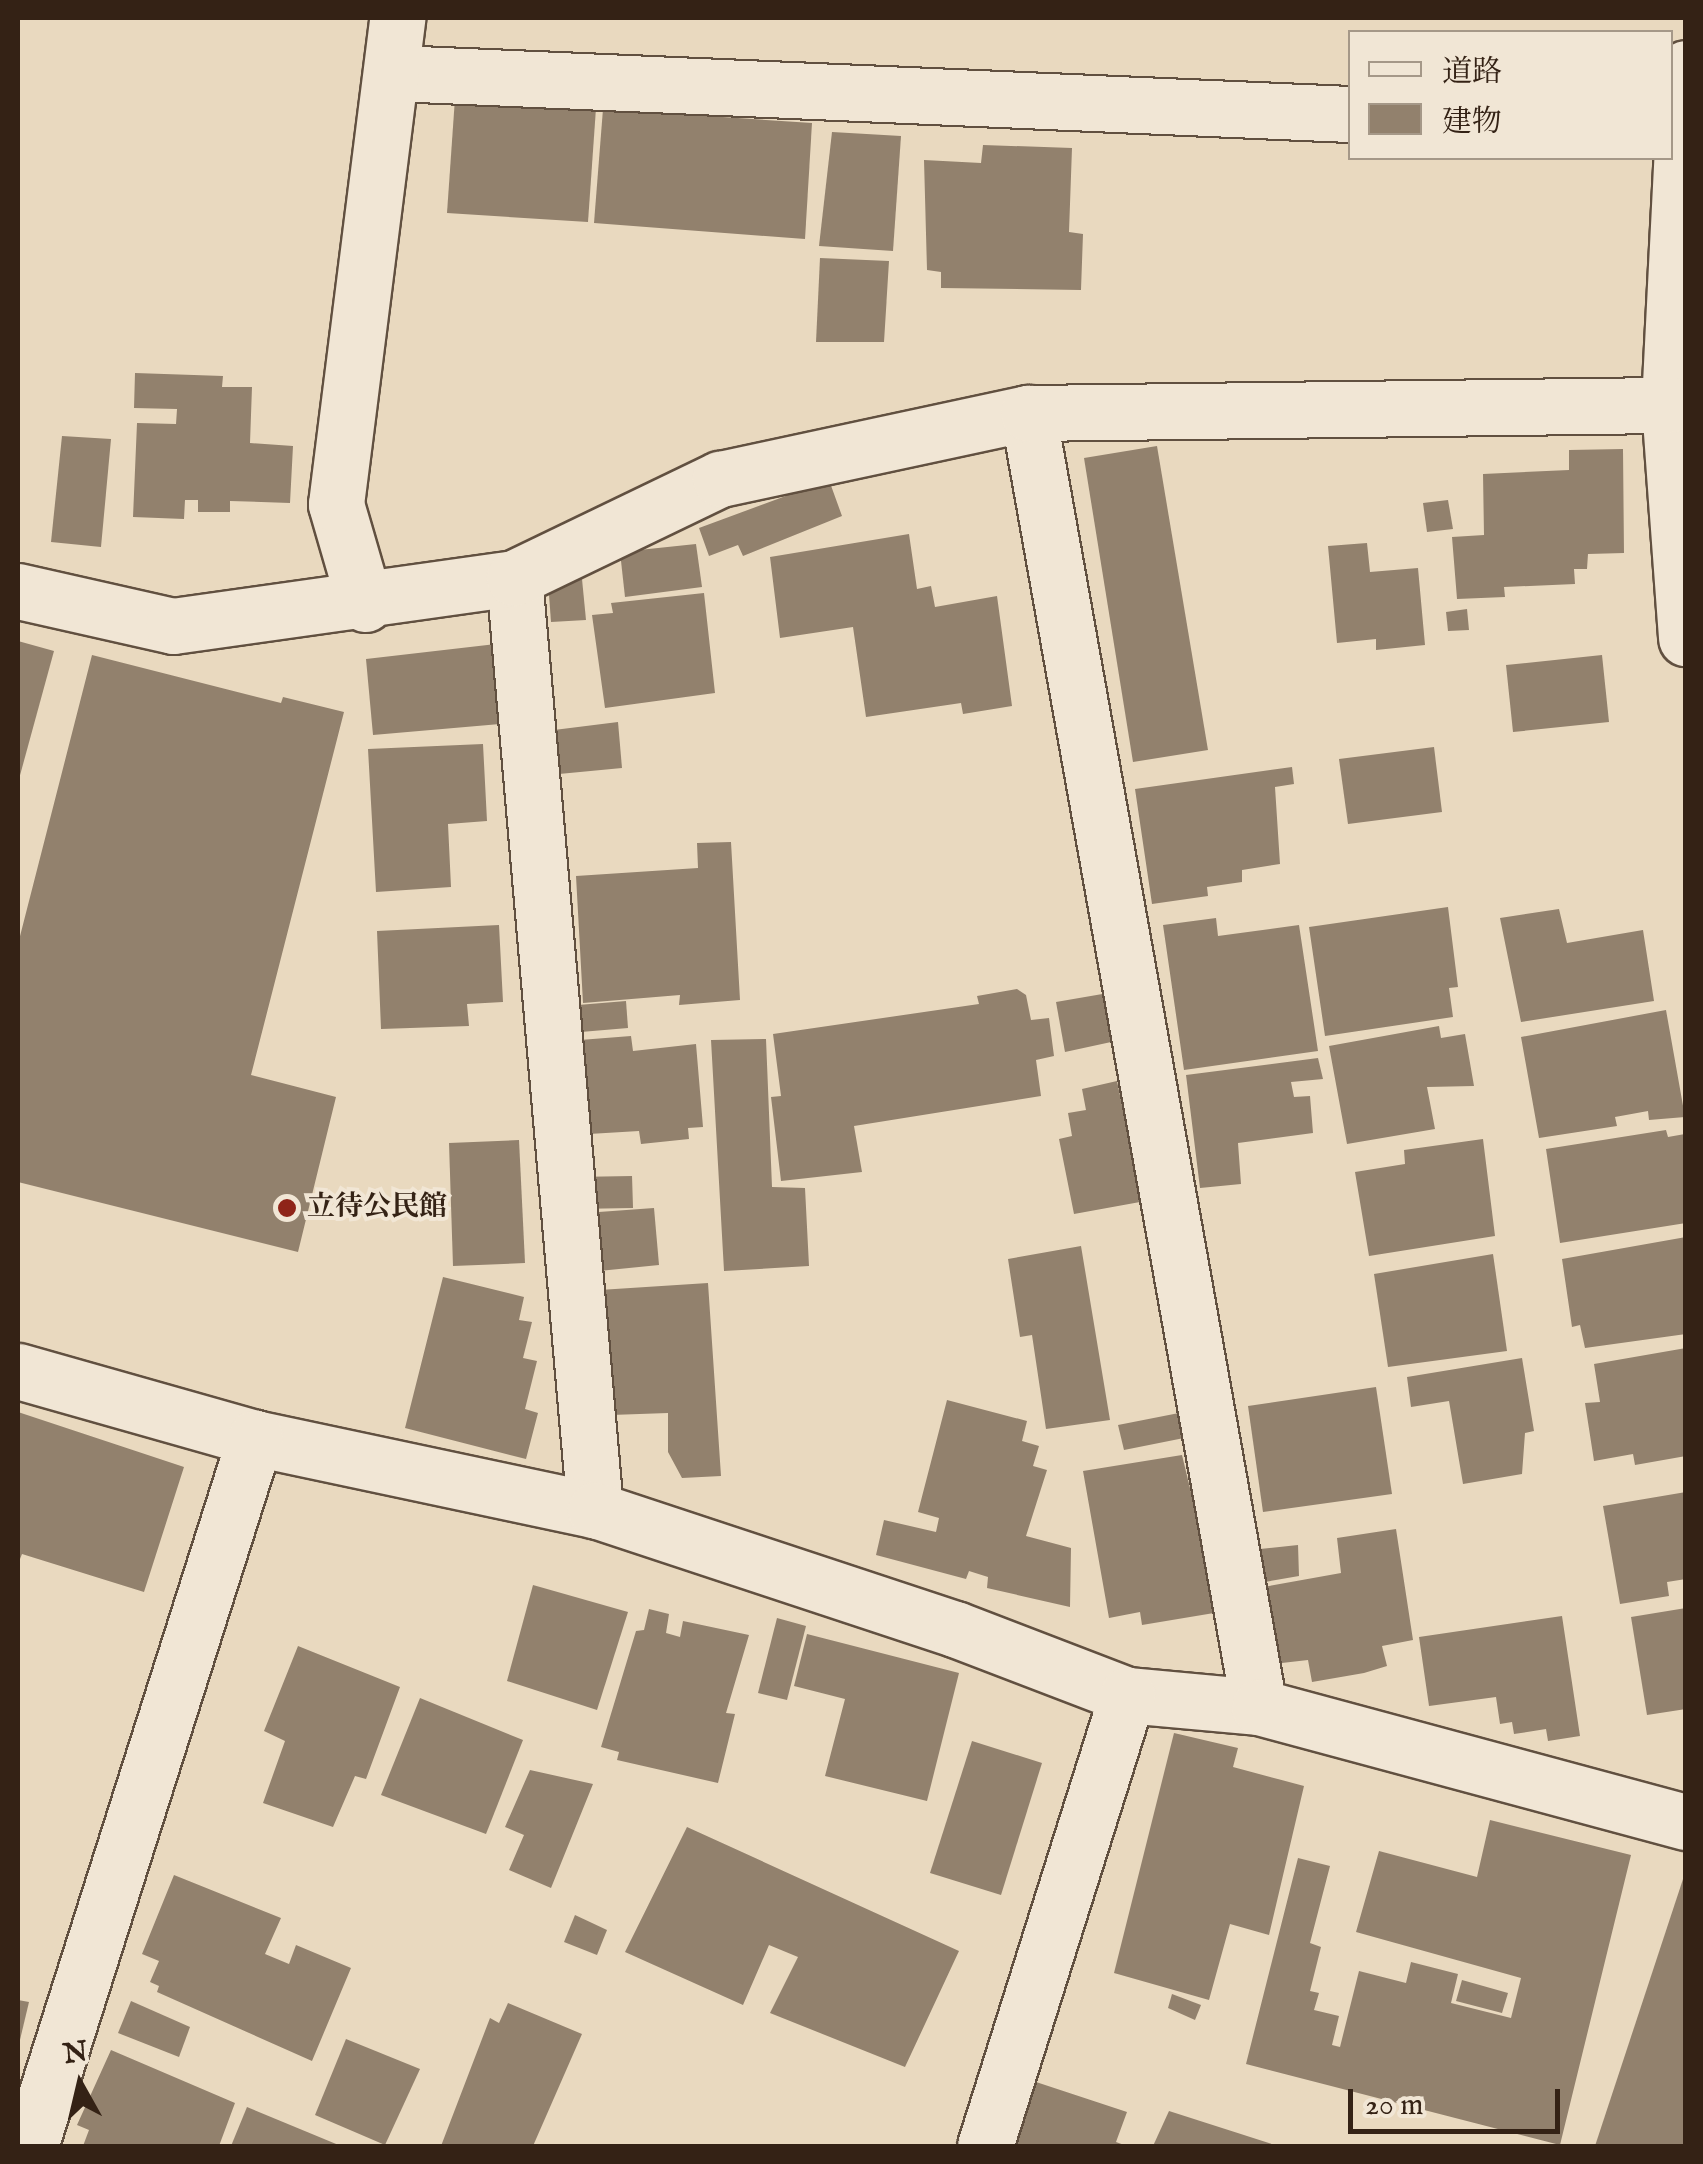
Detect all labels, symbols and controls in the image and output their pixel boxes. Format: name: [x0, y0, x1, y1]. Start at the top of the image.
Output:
legend: [1348, 30, 1673, 160]
text: 道路: [1442, 54, 1502, 92]
text: 建物: [1442, 104, 1502, 142]
place label: 立待公民館: [307, 1191, 447, 1225]
marker: 立待公民館: [276, 1197, 298, 1219]
north arrow: [30, 2034, 130, 2134]
text: N: [61, 2035, 90, 2073]
scale bar: [1353, 2069, 1566, 2131]
text: 20 m: [1365, 2087, 1424, 2125]

